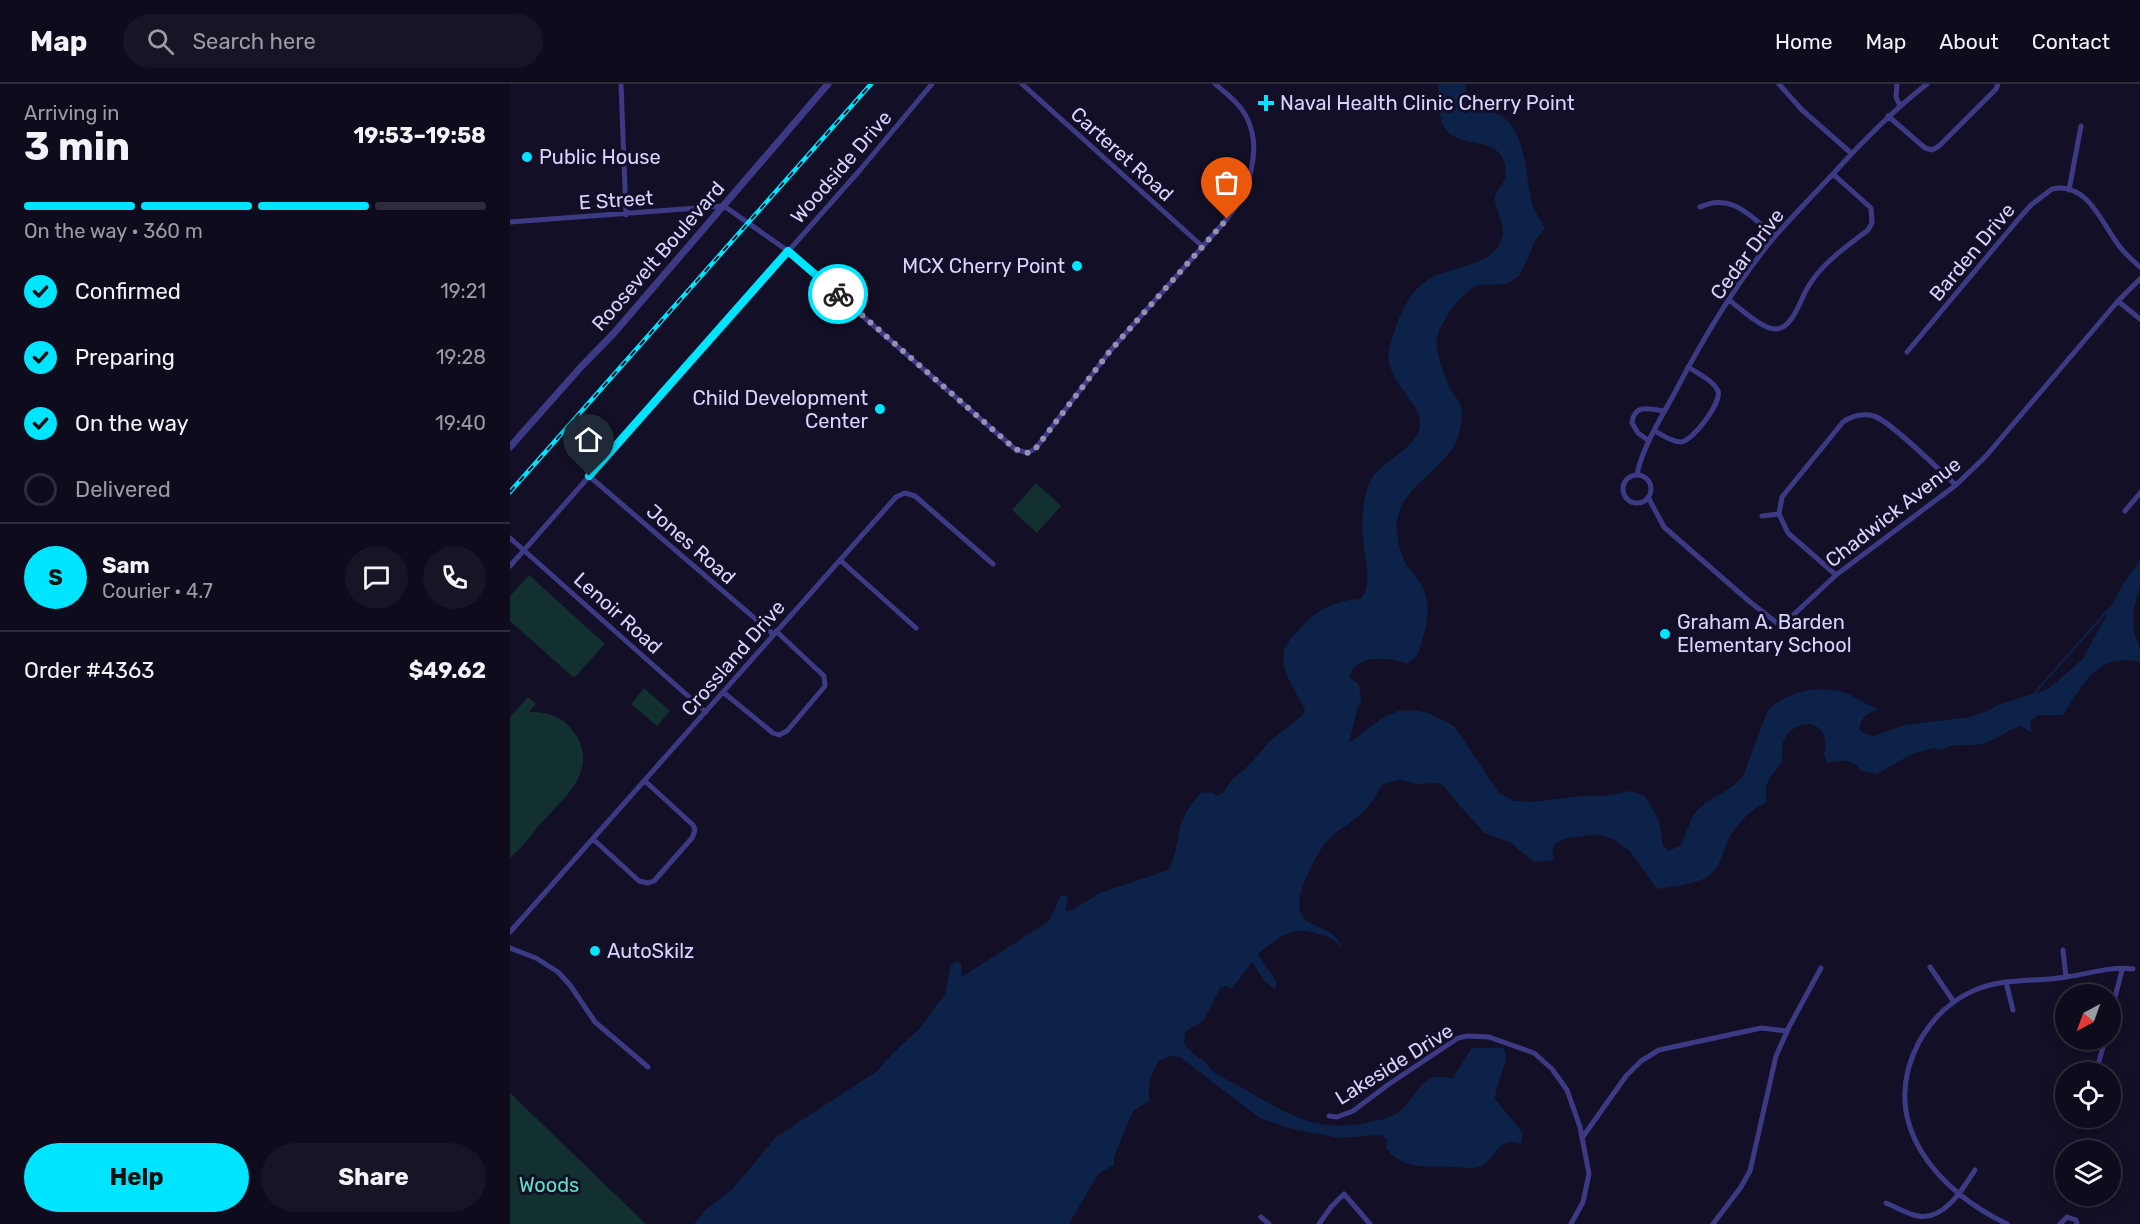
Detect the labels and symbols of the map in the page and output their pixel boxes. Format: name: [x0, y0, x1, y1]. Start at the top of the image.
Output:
place label: Naval Health Clinic Cherry Point: [1280, 91, 1575, 115]
marker: Naval Health Clinic Cherry Point: [1257, 94, 1275, 112]
street label: Carteret Road: [1066, 102, 1178, 206]
street label: Woodside Drive: [785, 106, 897, 228]
place label: Public House: [539, 145, 661, 169]
marker: Public House: [520, 150, 534, 164]
pin: [1201, 157, 1252, 219]
street label: Roosevelt Boulevard: [587, 176, 729, 336]
street label: E Street: [578, 185, 654, 215]
street label: Barden Drive: [1924, 198, 2020, 306]
street label: Cedar Drive: [1705, 204, 1789, 304]
place label: MCX Cherry Point: [902, 254, 1065, 278]
marker: MCX Cherry Point: [1070, 259, 1084, 273]
courier: [808, 264, 868, 324]
place label: Child Development Center: [692, 386, 868, 433]
marker: Child Development Center: [873, 402, 887, 416]
pin: [563, 414, 614, 476]
street label: Chadwick Avenue: [1821, 452, 1965, 572]
street label: Jones Road: [642, 499, 740, 589]
street label: Lenoir Road: [569, 567, 667, 659]
street label: Crossland Drive: [676, 595, 790, 721]
place label: Graham A. Barden Elementary School: [1677, 610, 1852, 657]
marker: Graham A. Barden Elementary School: [1658, 627, 1672, 641]
place label: AutoSkilz: [607, 939, 694, 963]
marker: AutoSkilz: [588, 944, 602, 958]
north arrow: [2055, 984, 2121, 1050]
street label: Lakeside Drive: [1331, 1018, 1457, 1110]
park label: Woods: [519, 1173, 579, 1197]

